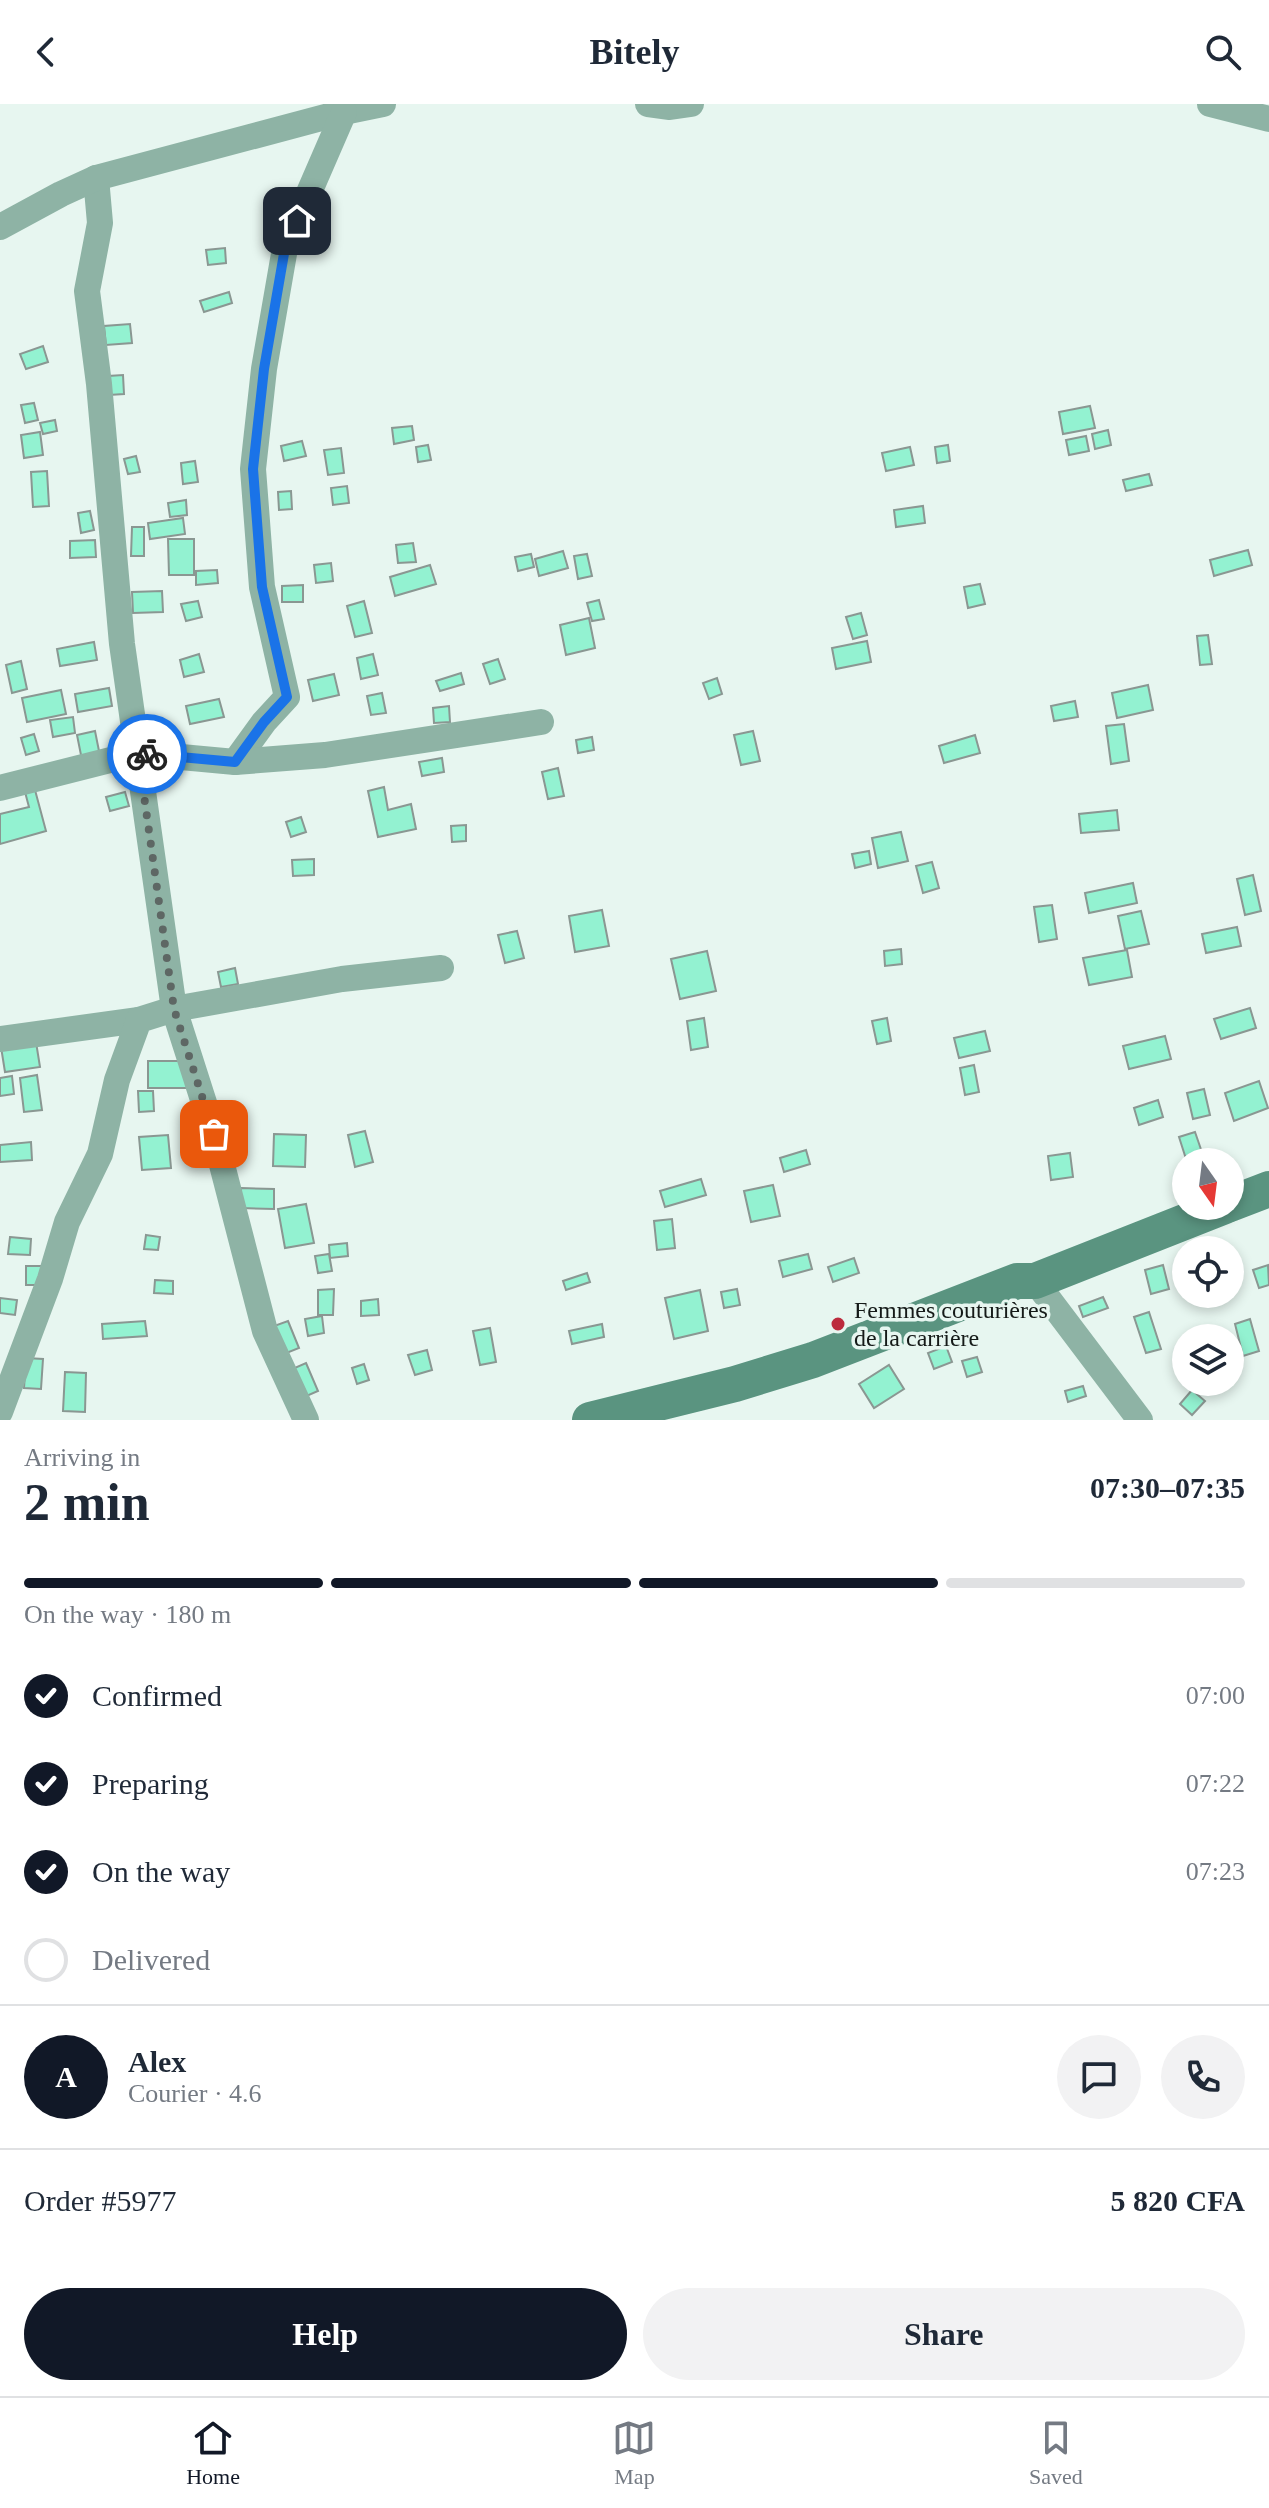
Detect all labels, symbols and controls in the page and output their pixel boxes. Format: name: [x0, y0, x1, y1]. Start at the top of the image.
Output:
icon: back: [24, 30, 68, 74]
icon: search: [1201, 30, 1245, 74]
text: Bitely: [590, 32, 679, 72]
pin: [263, 187, 331, 255]
icon: home: [275, 199, 319, 243]
courier: [107, 714, 187, 794]
icon: bike: [125, 732, 169, 776]
pin: [180, 1100, 248, 1168]
icon: bag: [192, 1112, 236, 1156]
north arrow: [1172, 1148, 1244, 1220]
map controls: [1172, 1148, 1244, 1396]
button: locate: [1172, 1236, 1244, 1308]
place label: Femmes couturières de la carrière: [854, 1297, 1048, 1351]
marker: Femmes couturières de la carrière: [829, 1315, 847, 1333]
button: layers: [1172, 1324, 1244, 1396]
text: Arriving in: [24, 1443, 140, 1472]
text: 07:30–07:35: [1090, 1471, 1245, 1504]
text: 2 min: [24, 1474, 150, 1531]
text: On the way · 180 m: [24, 1600, 231, 1629]
icon: check: [24, 1674, 68, 1718]
text: Confirmed: [92, 1679, 222, 1712]
text: 07:00: [1186, 1681, 1245, 1710]
icon: check: [24, 1762, 68, 1806]
text: Preparing: [92, 1767, 209, 1800]
text: 07:22: [1186, 1769, 1245, 1798]
icon: check: [24, 1850, 68, 1894]
text: On the way: [92, 1855, 230, 1888]
text: 07:23: [1186, 1857, 1245, 1886]
text: Delivered: [92, 1943, 210, 1976]
button: chat: [1057, 2035, 1141, 2119]
button: phone: [1161, 2035, 1245, 2119]
text: Alex: [128, 2045, 186, 2078]
text: A: [55, 2060, 77, 2093]
text: Courier · 4.6: [128, 2079, 262, 2108]
text: Order #5977: [24, 2184, 176, 2217]
text: 5 820 CFA: [1111, 2184, 1245, 2217]
button: Help: [24, 2288, 627, 2380]
button: Share: [643, 2288, 1245, 2380]
tab: Home: [186, 2416, 240, 2490]
tab: Map: [612, 2416, 656, 2490]
tab: Saved: [1029, 2416, 1083, 2490]

